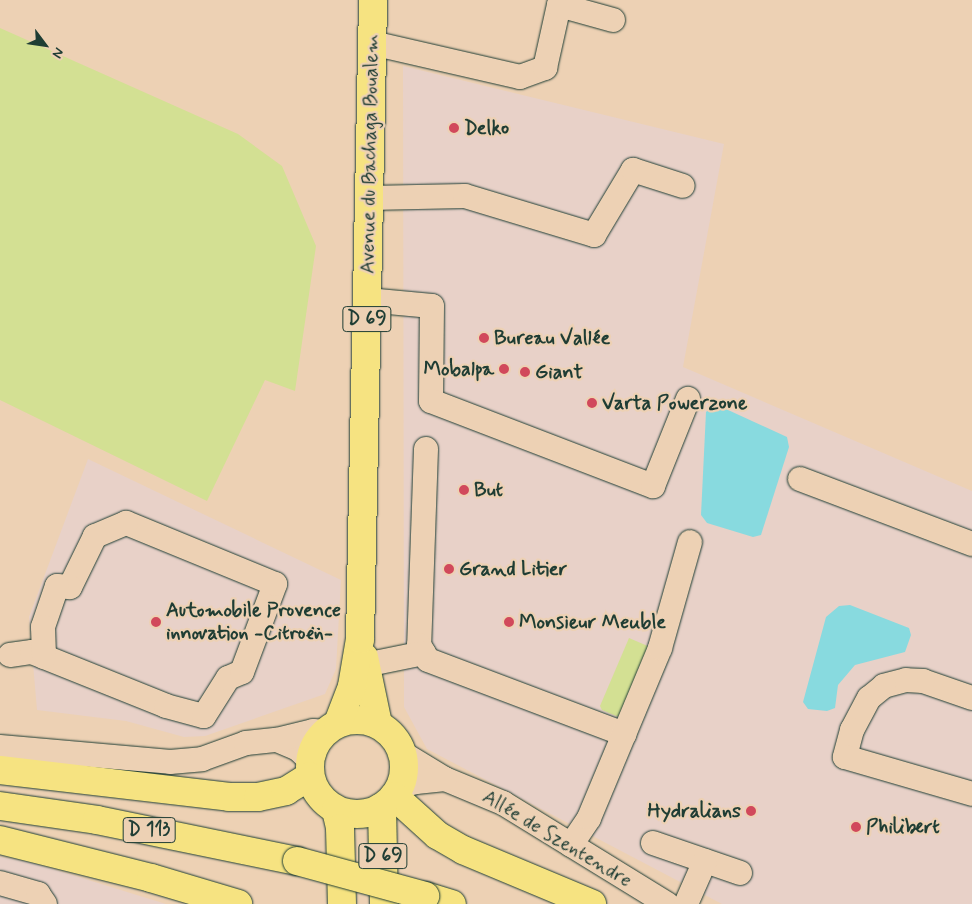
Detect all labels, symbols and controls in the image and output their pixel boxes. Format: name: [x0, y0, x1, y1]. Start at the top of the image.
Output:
north arrow: [20, 20, 70, 70]
street label: Avenue du Bachaga Boualem: [356, 33, 384, 275]
text: N: [48, 44, 68, 61]
place label: Delko: [464, 116, 509, 140]
marker: Delko: [448, 122, 460, 134]
road number: D 69: [342, 302, 392, 336]
place label: Bureau Vallée: [494, 326, 610, 350]
marker: Bureau Vallée: [478, 332, 490, 344]
place label: Mobalpa: [424, 357, 494, 381]
place label: Giant: [535, 360, 583, 384]
marker: Mobalpa: [498, 363, 510, 375]
marker: Giant: [519, 366, 531, 378]
place label: Varta Powerzone: [602, 391, 745, 415]
marker: Varta Powerzone: [586, 397, 598, 409]
place label: But: [474, 478, 503, 502]
marker: But: [458, 484, 470, 496]
place label: Grand Litier: [459, 557, 569, 581]
marker: Grand Litier: [443, 563, 455, 575]
place label: Automobile Provence innovation -Citroën-: [166, 598, 342, 645]
place label: Monsieur Meuble: [519, 610, 662, 634]
marker: Automobile Provence innovation -Citroën-: [150, 616, 162, 628]
marker: Monsieur Meuble: [503, 616, 515, 628]
street label: Allée de Szentendre: [475, 783, 639, 895]
place label: Hydralians: [648, 799, 741, 823]
marker: Hydralians: [745, 805, 757, 817]
road number: D 113: [122, 814, 176, 846]
place label: Philibert: [866, 815, 940, 839]
marker: Philibert: [850, 821, 862, 833]
road number: D 69: [358, 839, 408, 872]

